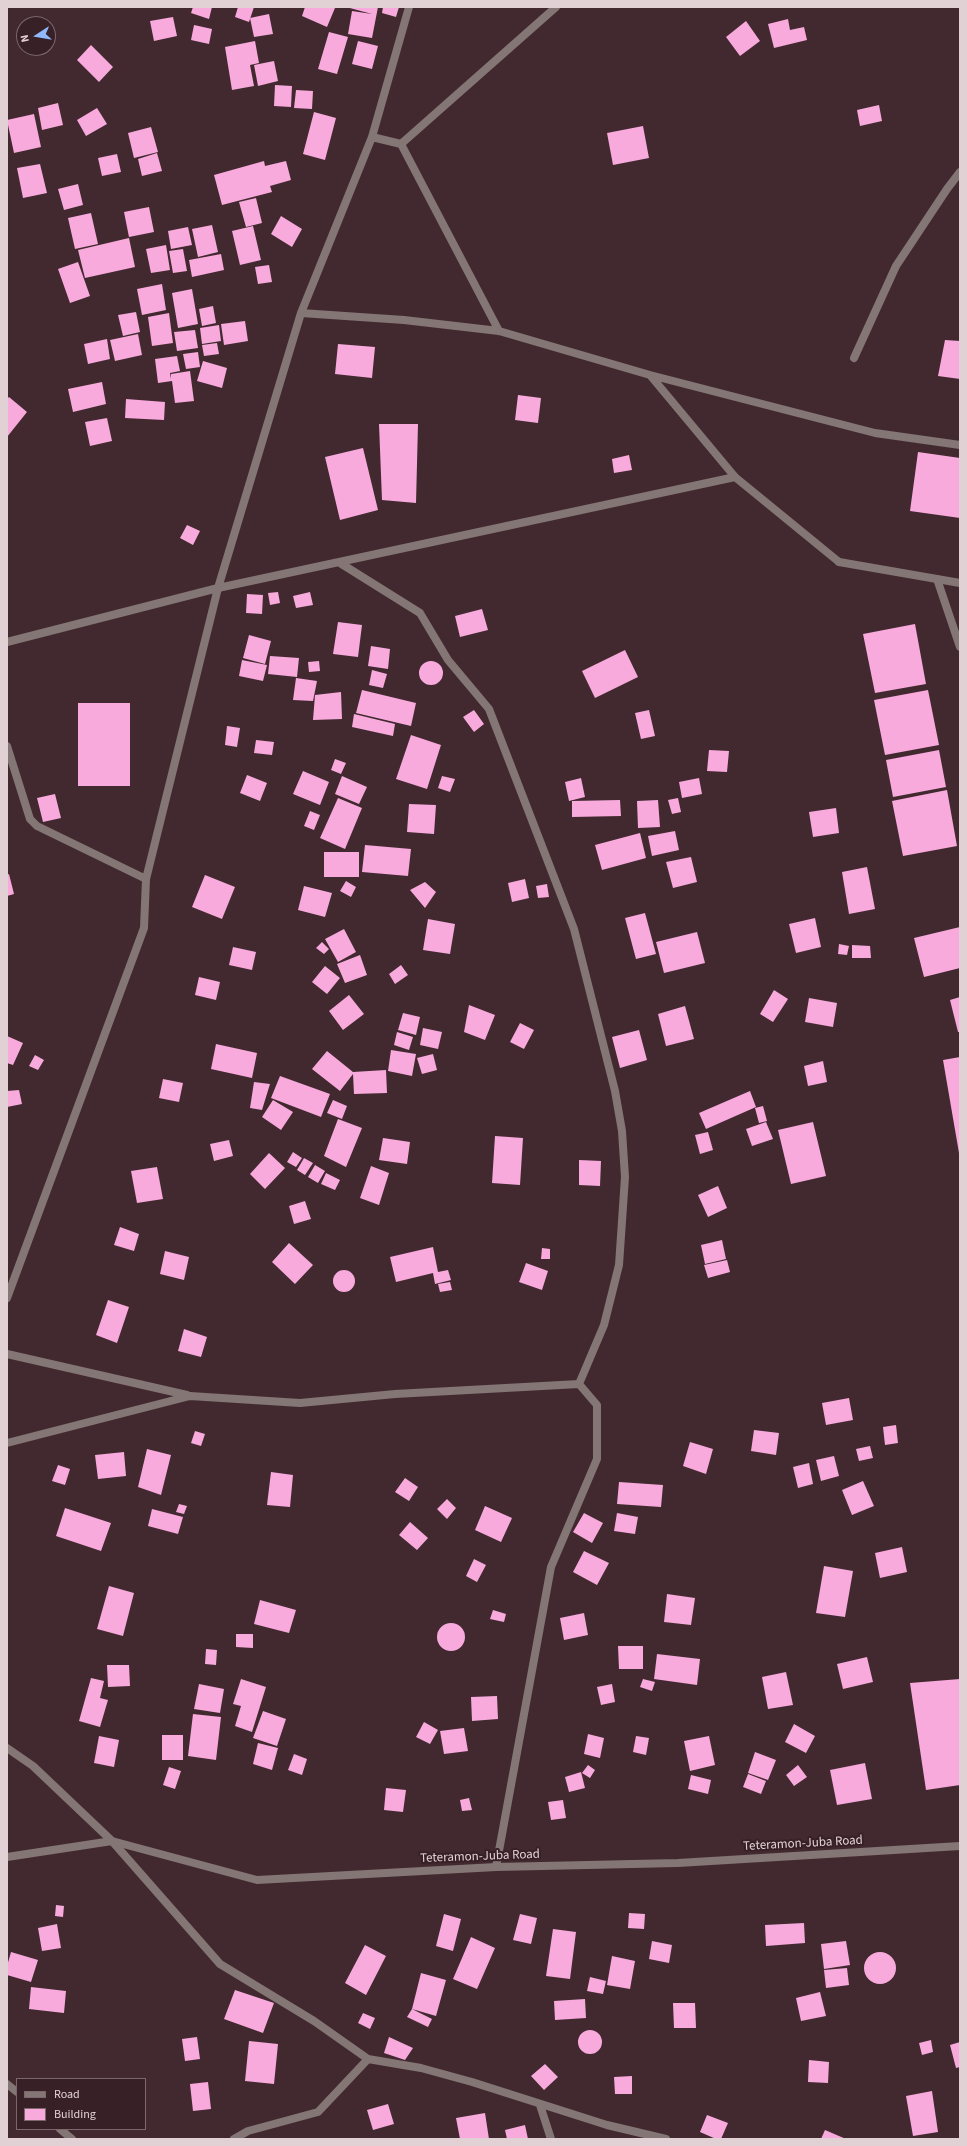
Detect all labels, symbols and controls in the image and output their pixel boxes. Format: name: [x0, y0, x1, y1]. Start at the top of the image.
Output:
north arrow: [16, 16, 56, 56]
text: N: [17, 33, 33, 44]
street label: Teteramon-Juba Road: [743, 1833, 863, 1855]
street label: Teteramon-Juba Road: [420, 1847, 540, 1867]
legend: [16, 2078, 146, 2130]
text: Road: [54, 2086, 80, 2103]
text: Building: [54, 2106, 96, 2123]

